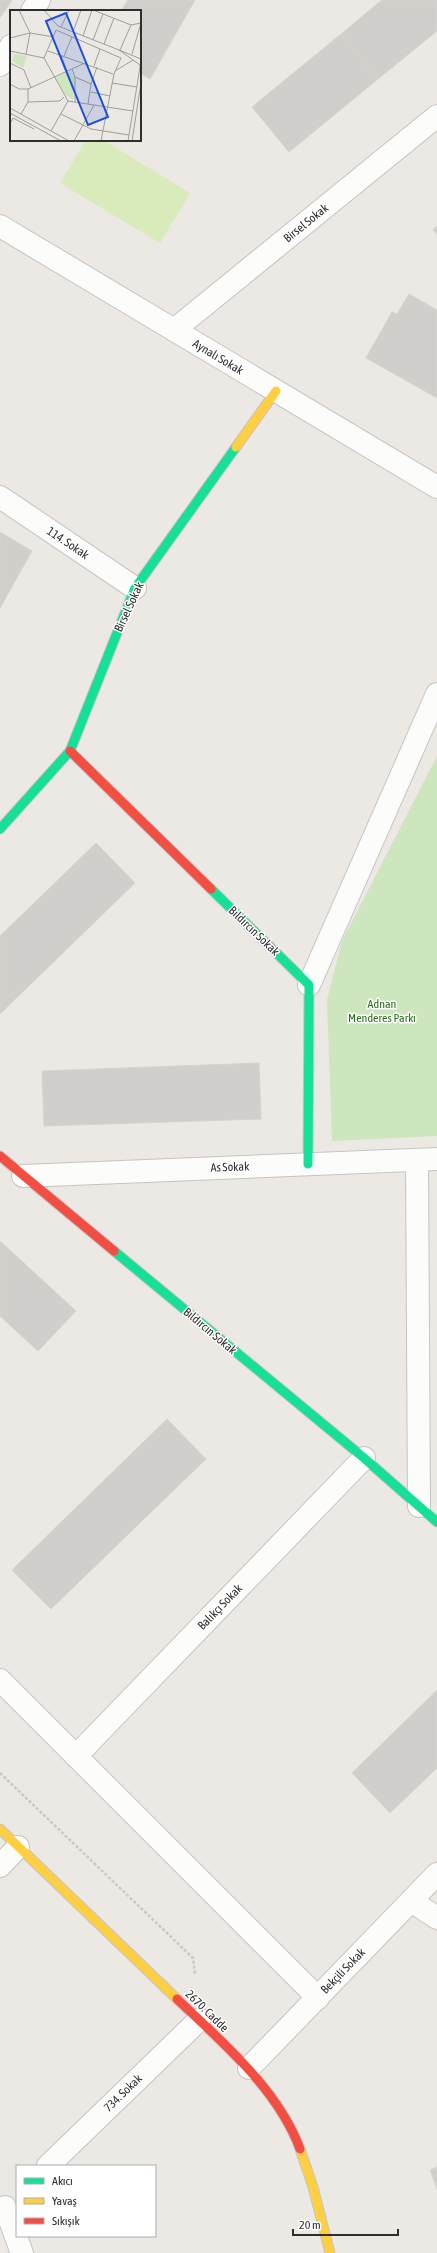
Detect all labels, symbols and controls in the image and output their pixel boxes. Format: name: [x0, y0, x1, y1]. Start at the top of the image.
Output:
inset map: [10, 10, 141, 141]
street label: Birsel Sokak: [281, 200, 332, 245]
street label: Aynalı Sokak: [190, 336, 246, 378]
street label: 114. Sokak: [44, 524, 92, 562]
street label: Birsel Sokak: [111, 579, 147, 634]
street label: Bıldırcın Sokak: [226, 903, 283, 959]
park label: Adnan Menderes Parkı: [348, 997, 416, 1025]
street label: As Sokak: [210, 1159, 250, 1175]
street label: Bıldırcın Sokak: [181, 1305, 240, 1358]
street label: Balıkçı Sokak: [195, 1581, 246, 1633]
street label: Bekçili Sokak: [318, 1945, 369, 1997]
street label: 2670. Cadde: [183, 1987, 231, 2035]
street label: 734. Sokak: [101, 2071, 145, 2115]
legend: [16, 2165, 156, 2237]
text: Akıcı: [52, 2174, 73, 2188]
text: Yavaş: [52, 2194, 77, 2208]
scale bar: [293, 2211, 398, 2237]
text: Sıkışık: [52, 2214, 80, 2228]
text: 20 m: [299, 2218, 321, 2232]

